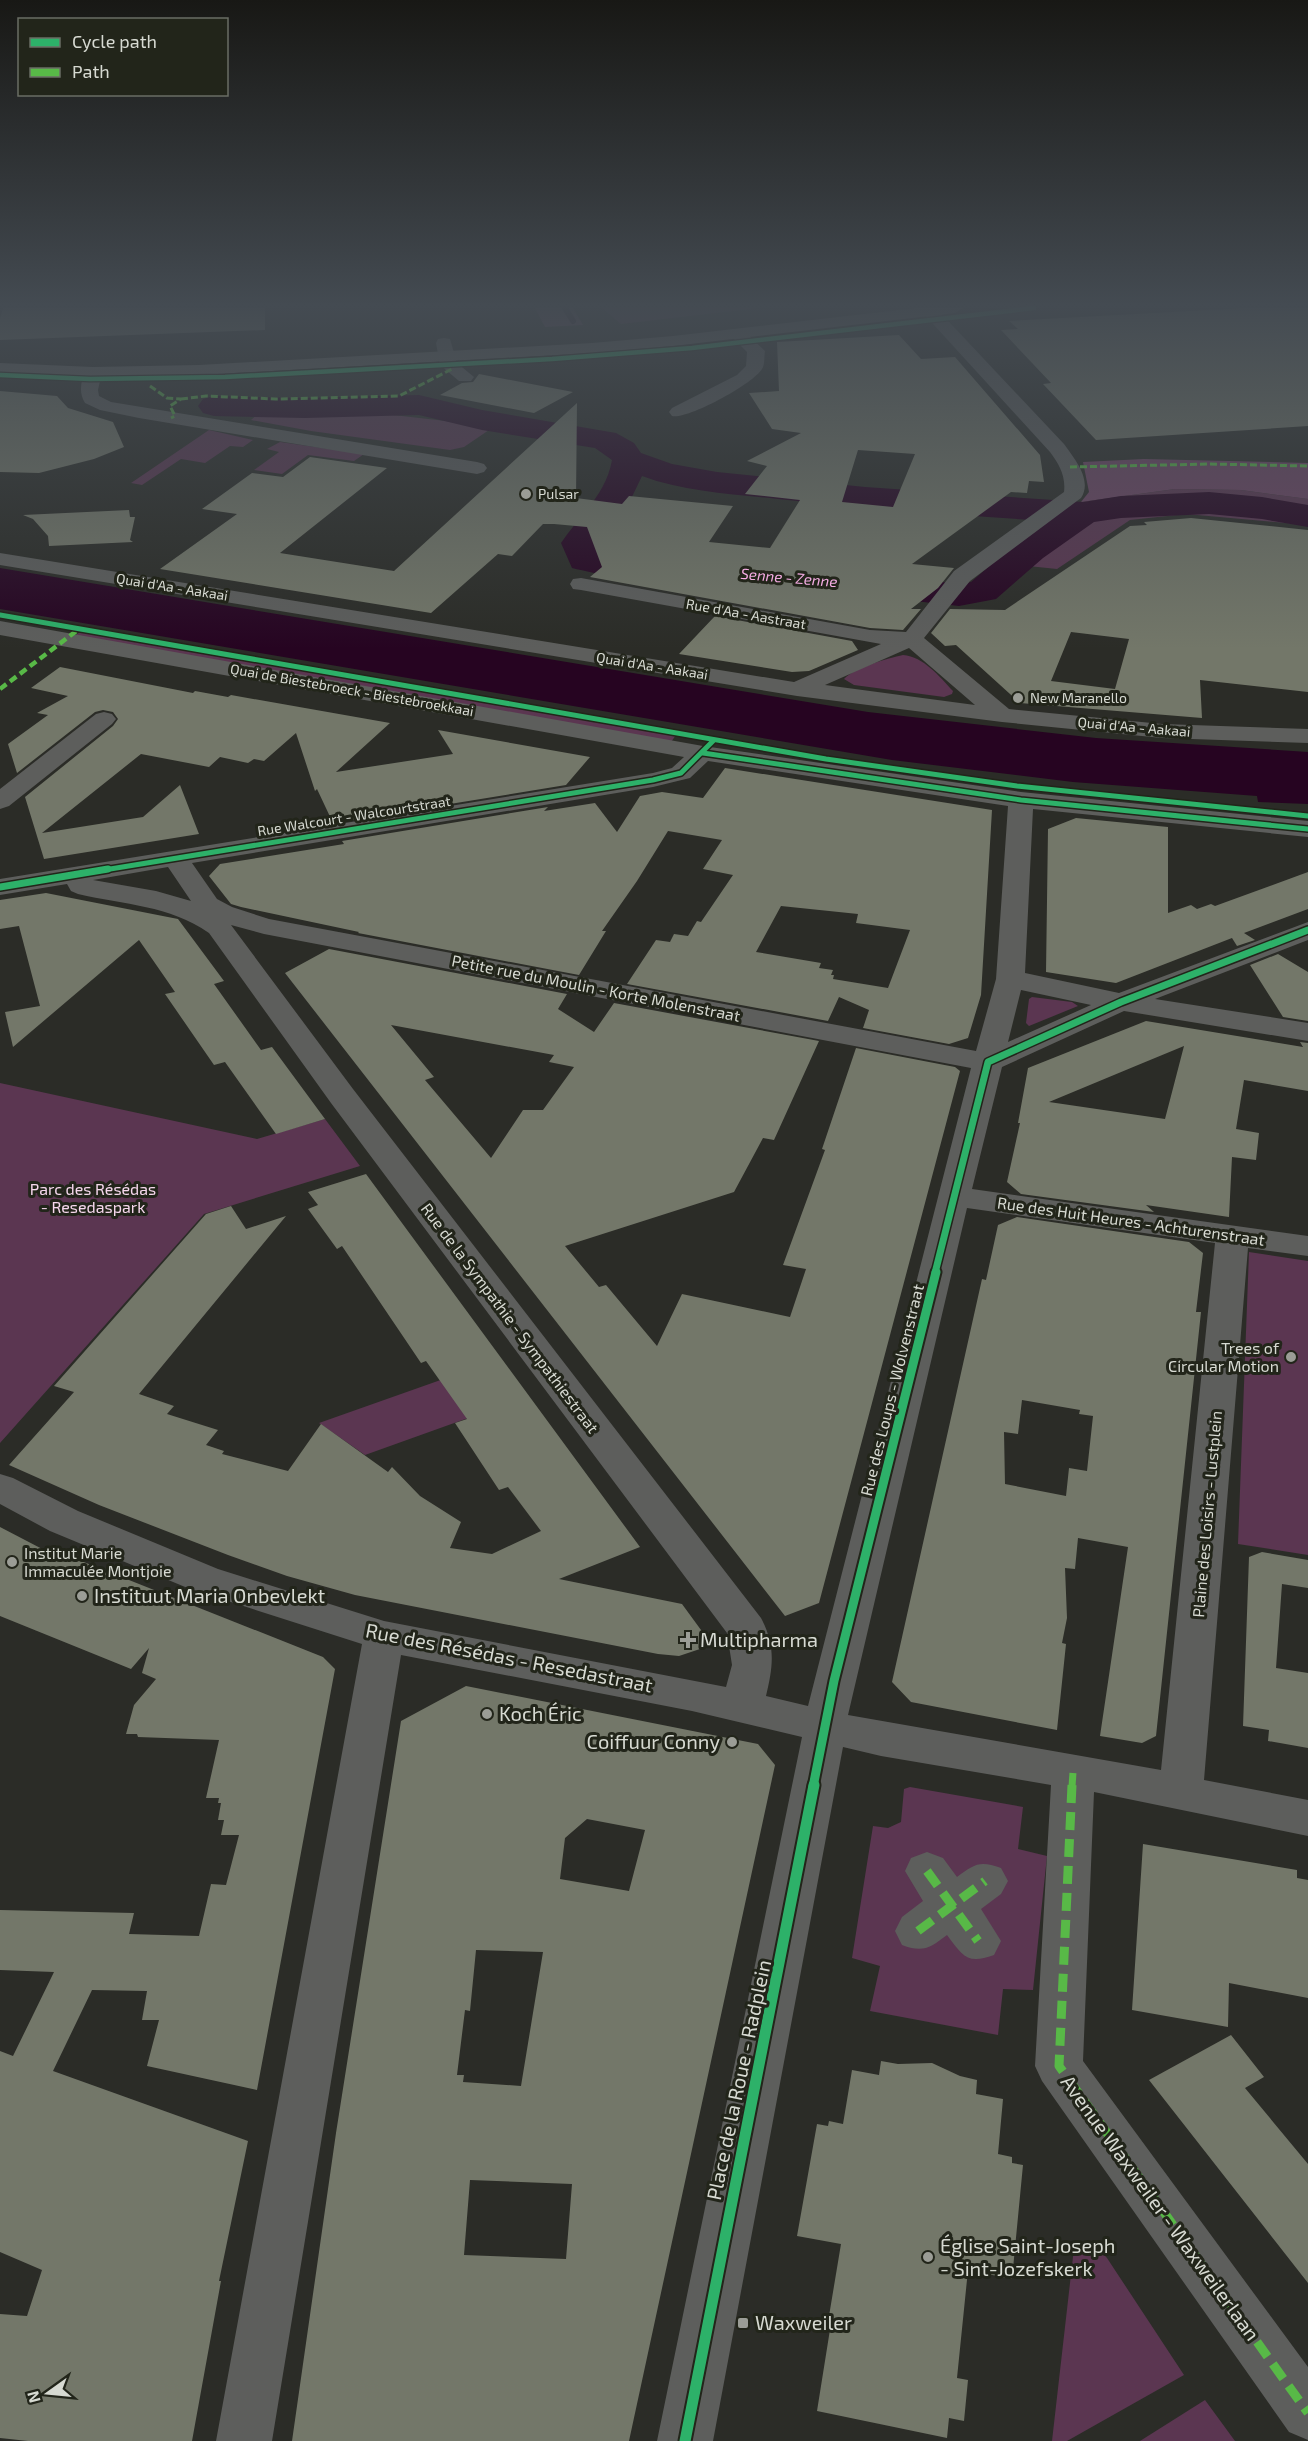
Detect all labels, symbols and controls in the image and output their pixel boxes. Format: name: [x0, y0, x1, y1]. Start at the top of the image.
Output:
legend: [18, 18, 228, 96]
text: Cycle path: [72, 30, 157, 52]
text: Path: [72, 60, 110, 82]
place label: Pulsar: [538, 485, 579, 502]
marker: Pulsar: [519, 487, 533, 501]
water label: Senne - Zenne: [740, 564, 838, 590]
street label: Quai d'Aa - Aakaai: [115, 569, 229, 604]
street label: Rue d'Aa - Aastraat: [685, 595, 807, 632]
street label: Quai d'Aa - Aakaai: [595, 648, 709, 683]
street label: Quai de Biestebroeck - Biestebroekkaai: [229, 660, 475, 719]
place label: New Maranello: [1030, 689, 1127, 706]
marker: New Maranello: [1011, 691, 1025, 705]
street label: Quai d'Aa - Aakaai: [1077, 713, 1191, 740]
street label: Rue Walcourt - Walcourtstraat: [256, 792, 452, 839]
street label: Petite rue du Moulin - Korte Molenstraat: [450, 950, 742, 1025]
park label: Parc des Résédas - Resedaspark: [30, 1179, 156, 1216]
street label: Rue des Huit Heures - Achturenstraat: [996, 1192, 1266, 1249]
street label: Rue de la Sympathie - Sympathiestraat: [418, 1199, 603, 1436]
street label: Rue des Loups - Wolvenstraat: [856, 1282, 927, 1498]
place label: Trees of Circular Motion: [1168, 1338, 1280, 1375]
marker: Trees of Circular Motion: [1284, 1350, 1298, 1364]
street label: Plaine des Loisirs - Lustplein: [1188, 1410, 1225, 1618]
place label: Institut Marie Immaculée Montjoie: [24, 1543, 172, 1581]
marker: Institut Marie Immaculée Montjoie: [5, 1555, 19, 1569]
place label: Instituut Maria Onbevlekt: [94, 1583, 326, 1607]
marker: Instituut Maria Onbevlekt: [75, 1589, 89, 1603]
street label: Rue des Résédas - Resedastraat: [364, 1617, 655, 1697]
place label: Multipharma: [700, 1627, 818, 1651]
marker: Multipharma: [681, 1633, 695, 1647]
place label: Koch Éric: [499, 1701, 582, 1725]
marker: Koch Éric: [480, 1707, 494, 1721]
place label: Coiffuur Conny: [587, 1729, 720, 1753]
marker: Coiffuur Conny: [725, 1735, 739, 1749]
street label: Place de la Roue - Radplein: [701, 1958, 775, 2202]
street label: Avenue Waxweiler - Waxweilerlaan: [1056, 2070, 1265, 2345]
place label: Église Saint-Joseph - Sint-Jozefskerk: [940, 2233, 1115, 2280]
marker: Église Saint-Joseph - Sint-Jozefskerk: [921, 2250, 935, 2264]
place label: Waxweiler: [755, 2310, 852, 2334]
marker: Waxweiler: [736, 2316, 750, 2330]
north arrow: [18, 2363, 78, 2423]
text: N: [22, 2389, 44, 2405]

